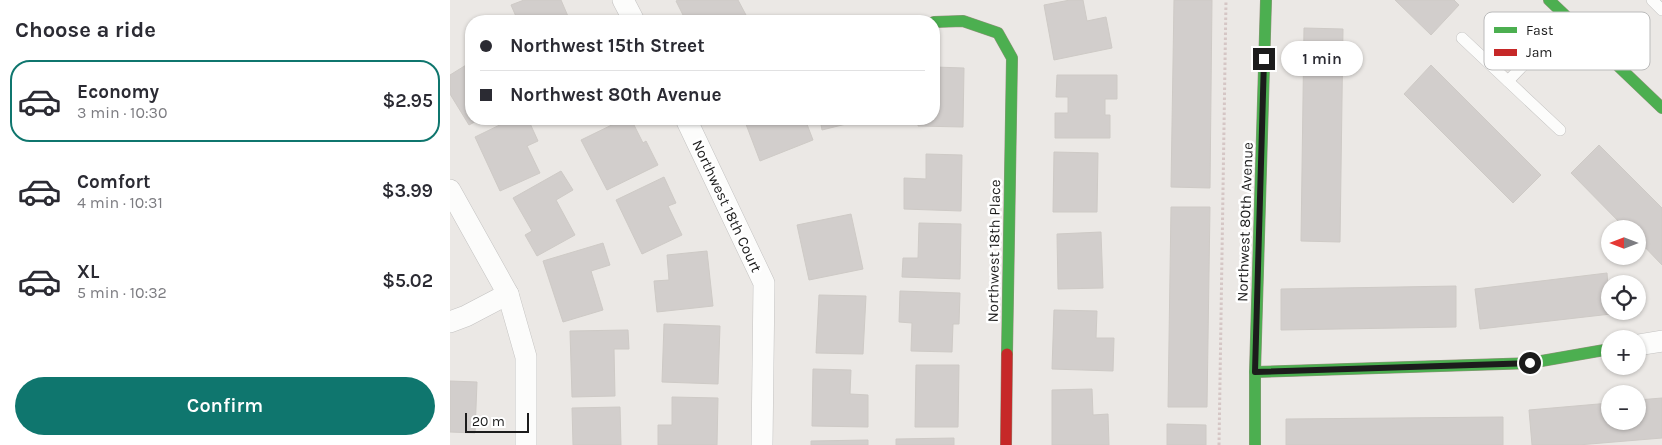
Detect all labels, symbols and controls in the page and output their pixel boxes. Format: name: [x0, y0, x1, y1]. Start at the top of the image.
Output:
legend: [1484, 12, 1650, 70]
text: Choose a ride: [15, 17, 156, 43]
text: Fast: [1526, 22, 1553, 39]
text: Northwest 15th Street: [510, 35, 705, 57]
callout: 1 min: [1282, 42, 1364, 76]
text: Jam: [1526, 44, 1552, 61]
route end: [1253, 48, 1275, 70]
text: 1 min: [1302, 49, 1342, 68]
icon: car: [17, 79, 62, 124]
text: Economy: [77, 81, 159, 103]
text: Northwest 80th Avenue: [510, 84, 722, 106]
text: $2.95: [383, 90, 433, 112]
text: 3 min · 10:30: [77, 103, 168, 122]
street label: Northwest 18th Court: [688, 137, 766, 275]
street label: Northwest 80th Avenue: [1233, 142, 1257, 302]
icon: car: [17, 169, 62, 214]
text: Comfort: [77, 171, 151, 193]
street label: Northwest 18th Place: [984, 179, 1004, 323]
text: $3.99: [382, 180, 433, 202]
text: 4 min · 10:31: [77, 193, 163, 212]
north arrow: [1601, 220, 1646, 265]
map controls: [1601, 220, 1646, 430]
icon: car: [17, 259, 62, 304]
text: XL: [77, 261, 99, 283]
text: $5.02: [382, 270, 433, 292]
button: locate: [1601, 275, 1646, 320]
text: 5 min · 10:32: [77, 283, 167, 302]
button: +: [1601, 330, 1646, 375]
route start: [1519, 352, 1541, 374]
button: Confirm: [15, 377, 435, 435]
button: −: [1601, 385, 1646, 430]
scale bar: [465, 410, 529, 433]
text: 20 m: [472, 413, 505, 430]

